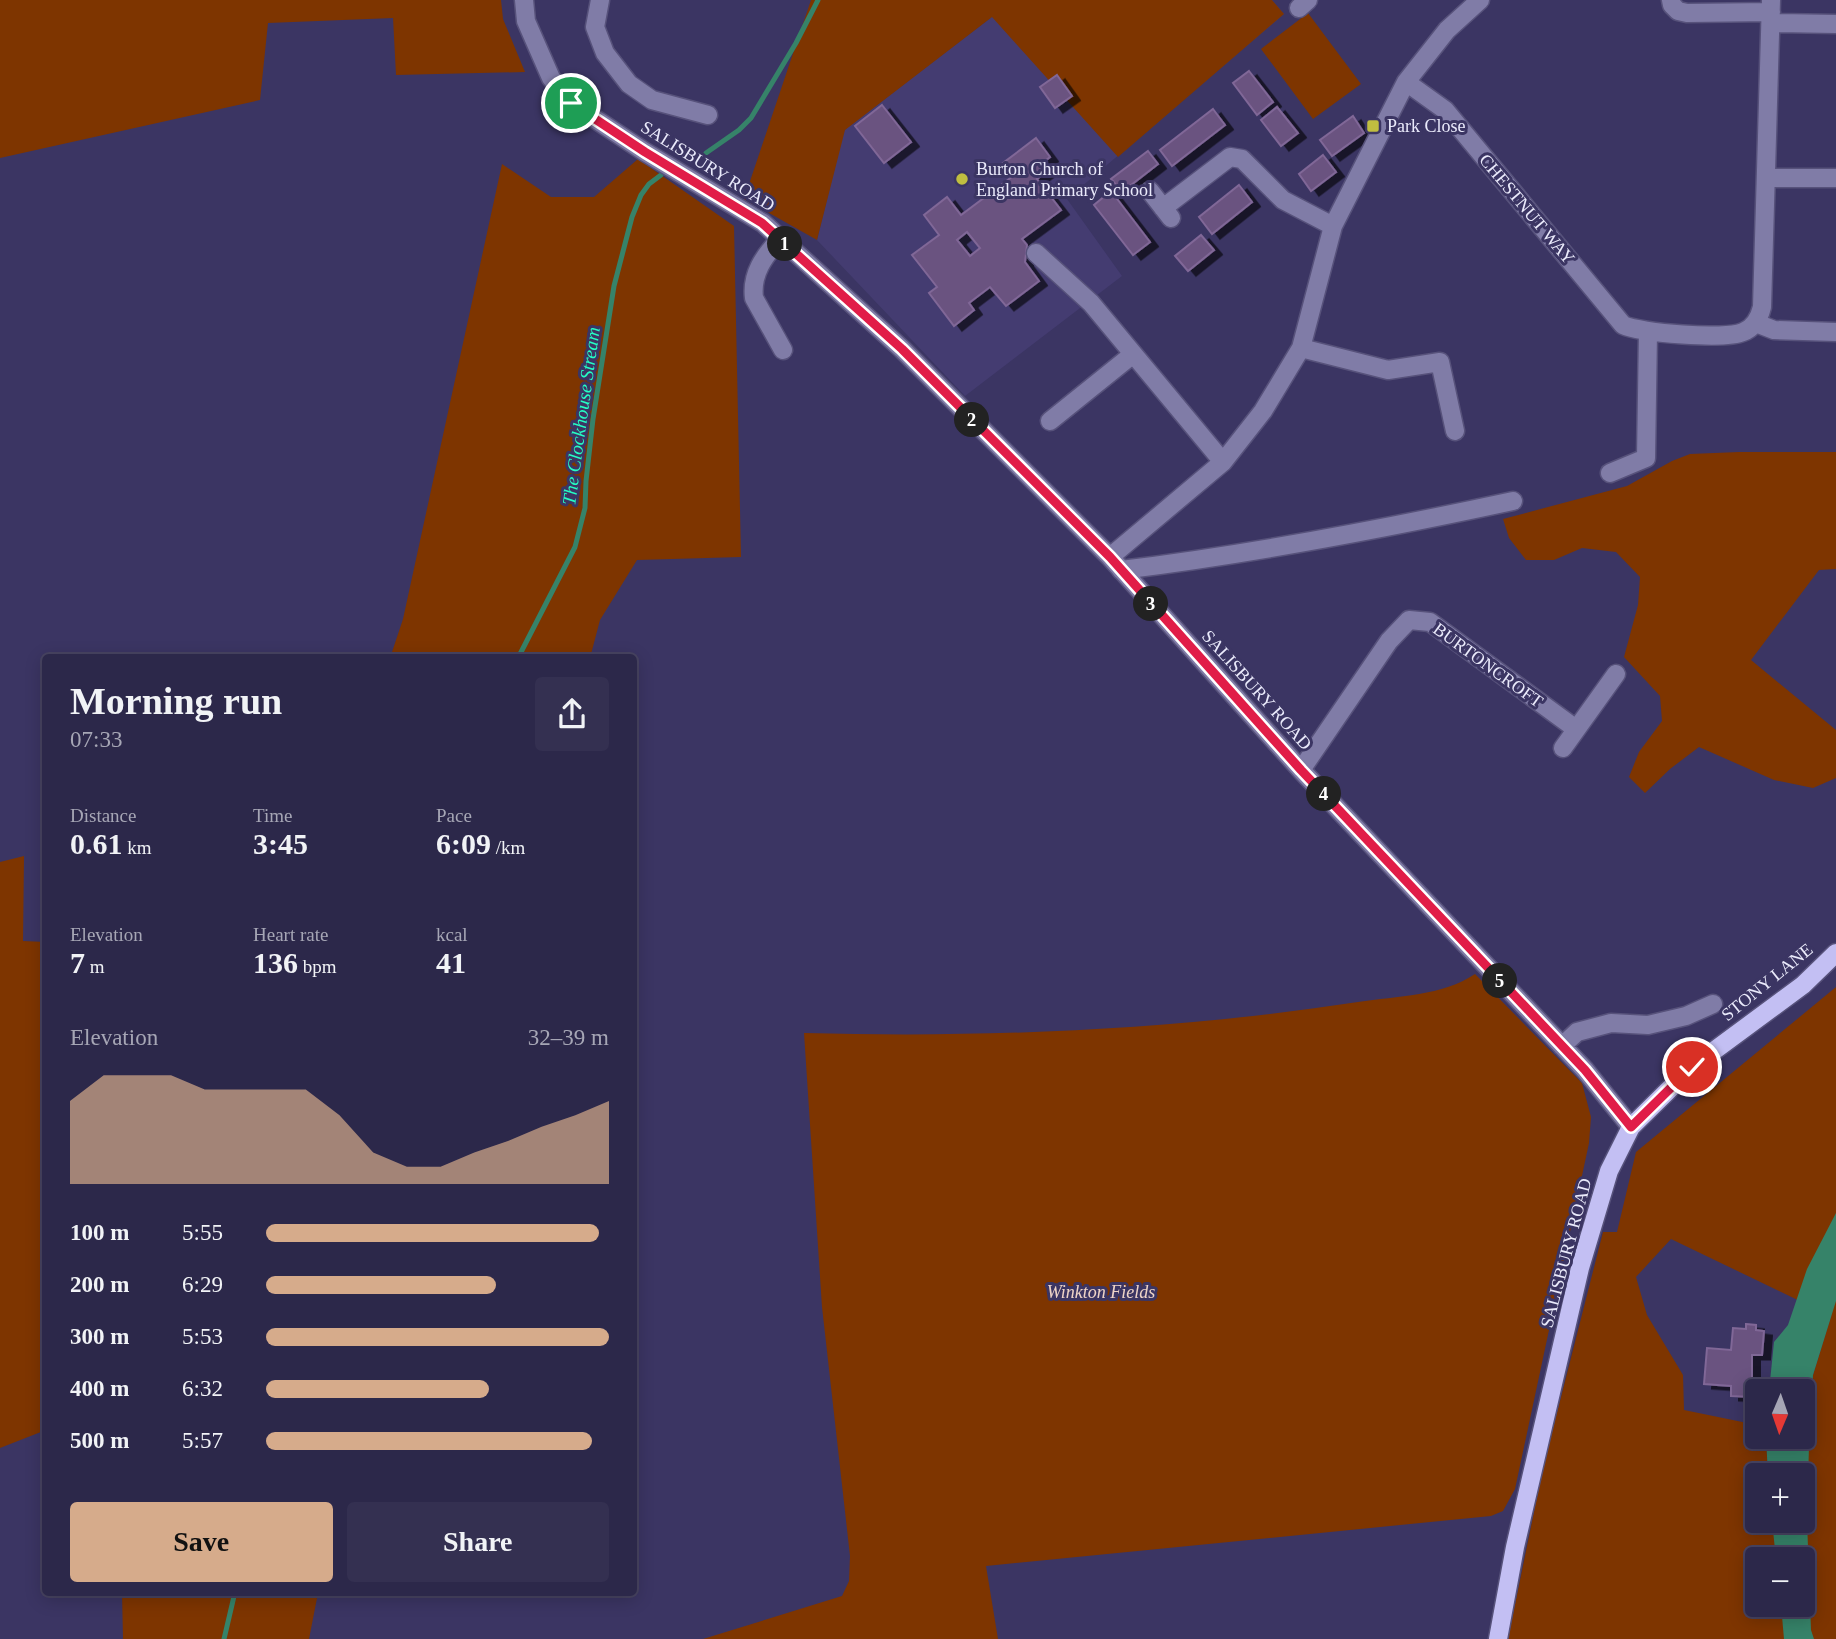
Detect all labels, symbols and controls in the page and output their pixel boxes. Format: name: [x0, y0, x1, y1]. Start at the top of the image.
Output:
pin: [541, 73, 601, 133]
icon: arrive: [552, 84, 590, 122]
place label: Park Close: [1387, 116, 1466, 136]
street label: SALISBURY ROAD: [637, 117, 779, 215]
marker: Park Close: [1365, 118, 1381, 134]
street label: CHESTNUT WAY: [1475, 150, 1579, 268]
place label: Burton Church of England Primary School: [976, 159, 1153, 200]
marker: Burton Church of England Primary School: [954, 171, 970, 187]
pin: 1: [768, 226, 802, 262]
text: 1: [780, 233, 789, 254]
water label: The Clockhouse Stream: [558, 326, 604, 506]
pin: 2: [954, 402, 990, 438]
text: 2: [967, 409, 976, 430]
pin: 3: [1134, 586, 1168, 622]
text: 3: [1146, 593, 1155, 614]
street label: BURTONCROFT: [1429, 619, 1547, 711]
street label: SALISBURY ROAD: [1198, 626, 1316, 754]
button: share: [535, 677, 609, 751]
text: Morning run: [70, 680, 282, 722]
text: 07:33: [70, 727, 122, 752]
pin: 4: [1306, 776, 1342, 812]
text: 4: [1319, 783, 1328, 804]
text: Distance: [70, 805, 136, 826]
text: Time: [253, 805, 292, 826]
text: Pace: [436, 805, 472, 826]
text: 0.61: [70, 827, 123, 860]
text: 3:45: [253, 827, 308, 860]
text: 6:09: [436, 827, 491, 860]
text: km: [123, 837, 152, 858]
text: /km: [491, 837, 525, 858]
text: Elevation: [70, 924, 143, 945]
text: Heart rate: [253, 924, 328, 945]
text: kcal: [436, 924, 468, 945]
street label: STONY LANE: [1717, 939, 1817, 1025]
text: 7: [70, 946, 85, 979]
text: 136: [253, 946, 298, 979]
text: 41: [436, 946, 466, 979]
text: m: [85, 956, 105, 977]
text: bpm: [298, 956, 337, 977]
pin: 5: [1482, 964, 1518, 998]
text: 5: [1495, 970, 1504, 991]
text: Elevation: [70, 1025, 158, 1050]
text: 32–39 m: [528, 1025, 609, 1050]
pin: [1662, 1037, 1722, 1097]
icon: check: [1673, 1048, 1711, 1086]
street label: SALISBURY ROAD: [1536, 1176, 1596, 1330]
text: 100 m: [70, 1220, 129, 1245]
text: 5:55: [182, 1220, 223, 1245]
text: 200 m: [70, 1272, 129, 1297]
text: 6:29: [182, 1272, 223, 1297]
park label: Winkton Fields: [1047, 1282, 1155, 1302]
text: 300 m: [70, 1324, 129, 1349]
text: 5:53: [182, 1324, 223, 1349]
text: 400 m: [70, 1376, 129, 1401]
text: 6:32: [182, 1376, 223, 1401]
north arrow: [1745, 1379, 1815, 1449]
map controls: [1745, 1379, 1815, 1617]
text: 500 m: [70, 1428, 129, 1453]
text: 5:57: [182, 1428, 223, 1453]
button: +: [1745, 1463, 1815, 1533]
button: Save: [70, 1502, 333, 1582]
button: Share: [347, 1502, 609, 1582]
button: −: [1745, 1547, 1815, 1617]

